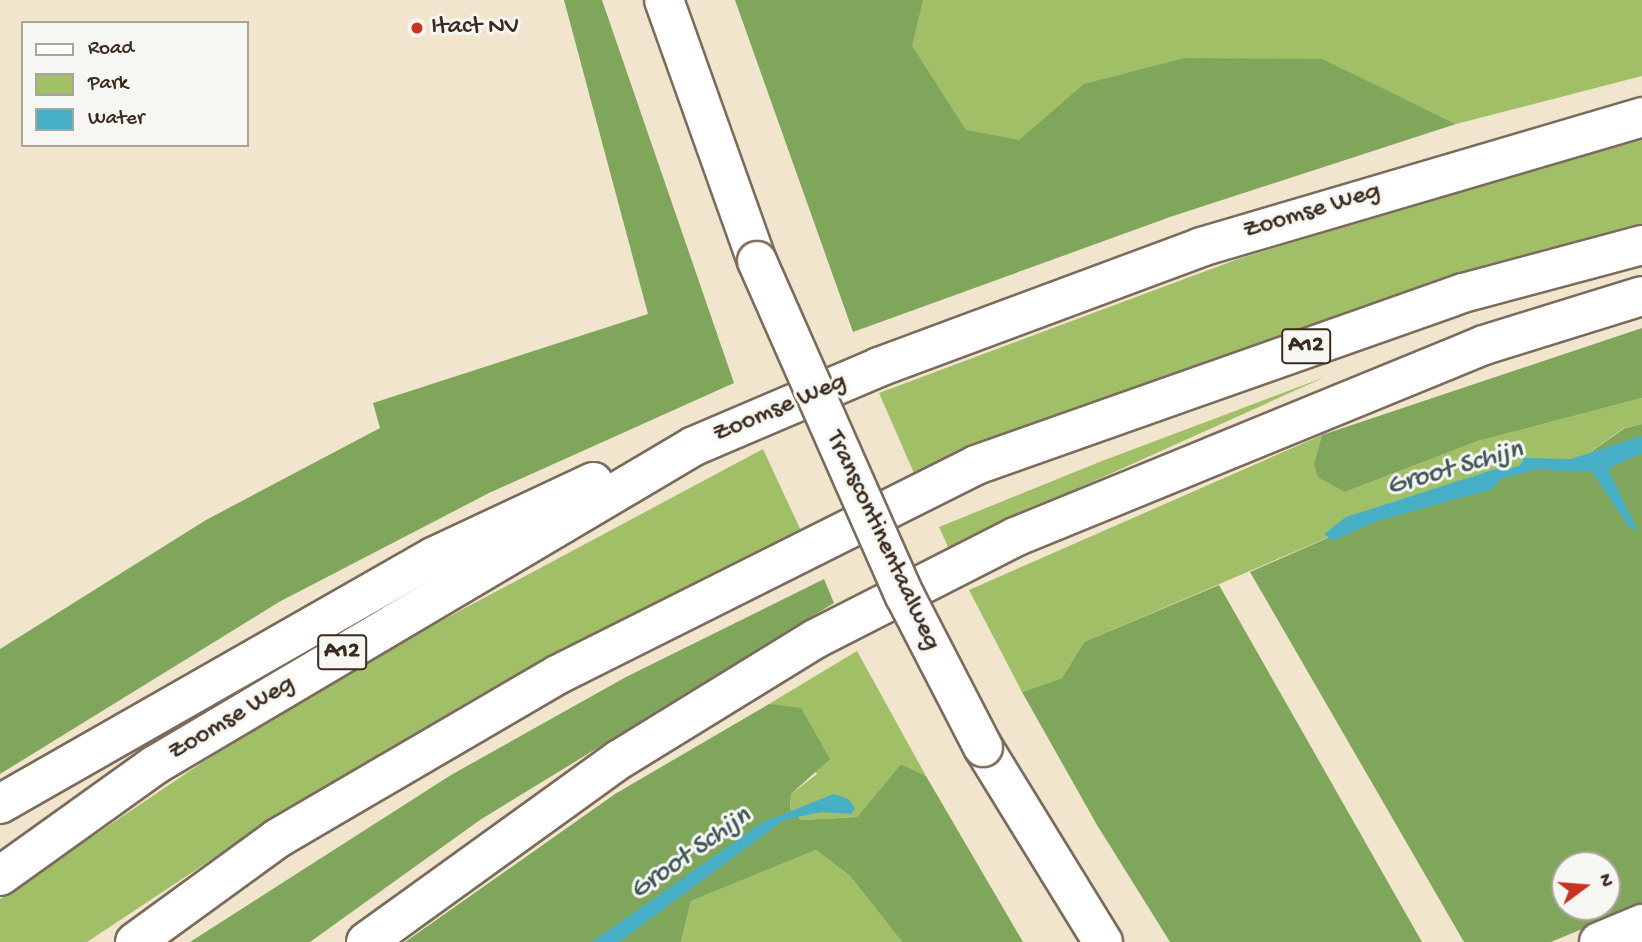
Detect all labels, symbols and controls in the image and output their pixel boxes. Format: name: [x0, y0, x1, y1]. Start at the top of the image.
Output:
place label: Itact NV: [431, 12, 519, 44]
marker: Itact NV: [409, 20, 425, 36]
legend: [21, 21, 248, 147]
text: Road: [88, 37, 134, 62]
text: Park: [88, 72, 128, 97]
text: Water: [88, 107, 144, 132]
street label: Zoomse Weg: [1240, 176, 1384, 248]
road number: A12: [1280, 326, 1332, 366]
street label: Zoomse Weg: [709, 367, 851, 451]
street label: Transcontinentaalweg: [818, 426, 946, 656]
water label: Groot Schijn: [1383, 434, 1527, 504]
road number: A12: [316, 632, 368, 672]
street label: Zoomse Weg: [163, 669, 301, 769]
water label: Groot Schijn: [624, 800, 758, 908]
north arrow: [1551, 851, 1621, 921]
text: N: [1592, 871, 1618, 890]

